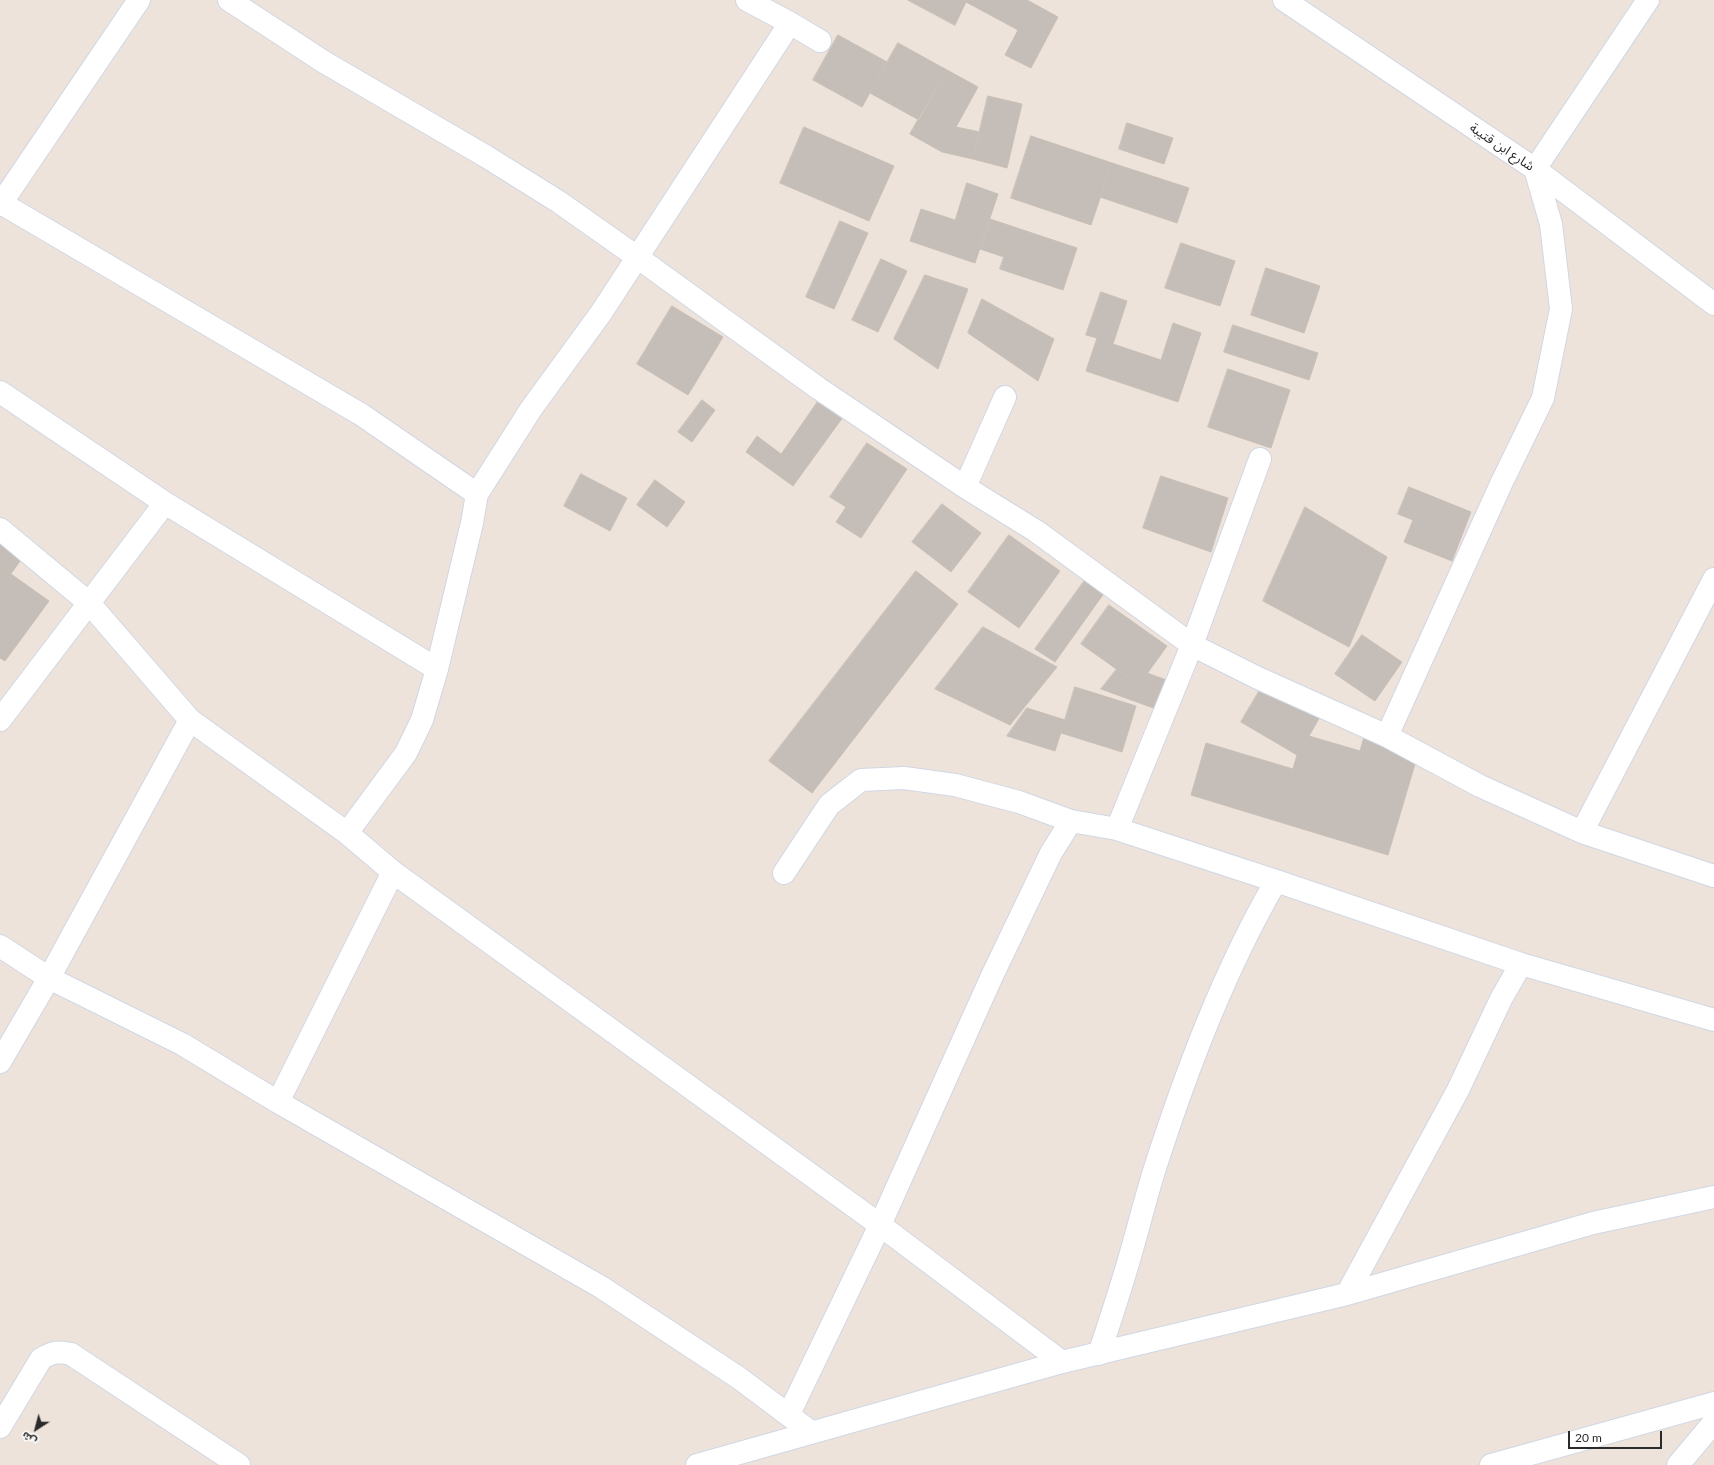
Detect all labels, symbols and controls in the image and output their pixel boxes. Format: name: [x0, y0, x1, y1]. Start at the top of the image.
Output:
street label: شارع ابن قتيبة: [1467, 120, 1537, 174]
north arrow: [16, 1409, 56, 1449]
scale bar: [1570, 1423, 1664, 1449]
text: ش: [19, 1429, 39, 1449]
text: 20 m: [1575, 1430, 1602, 1445]

